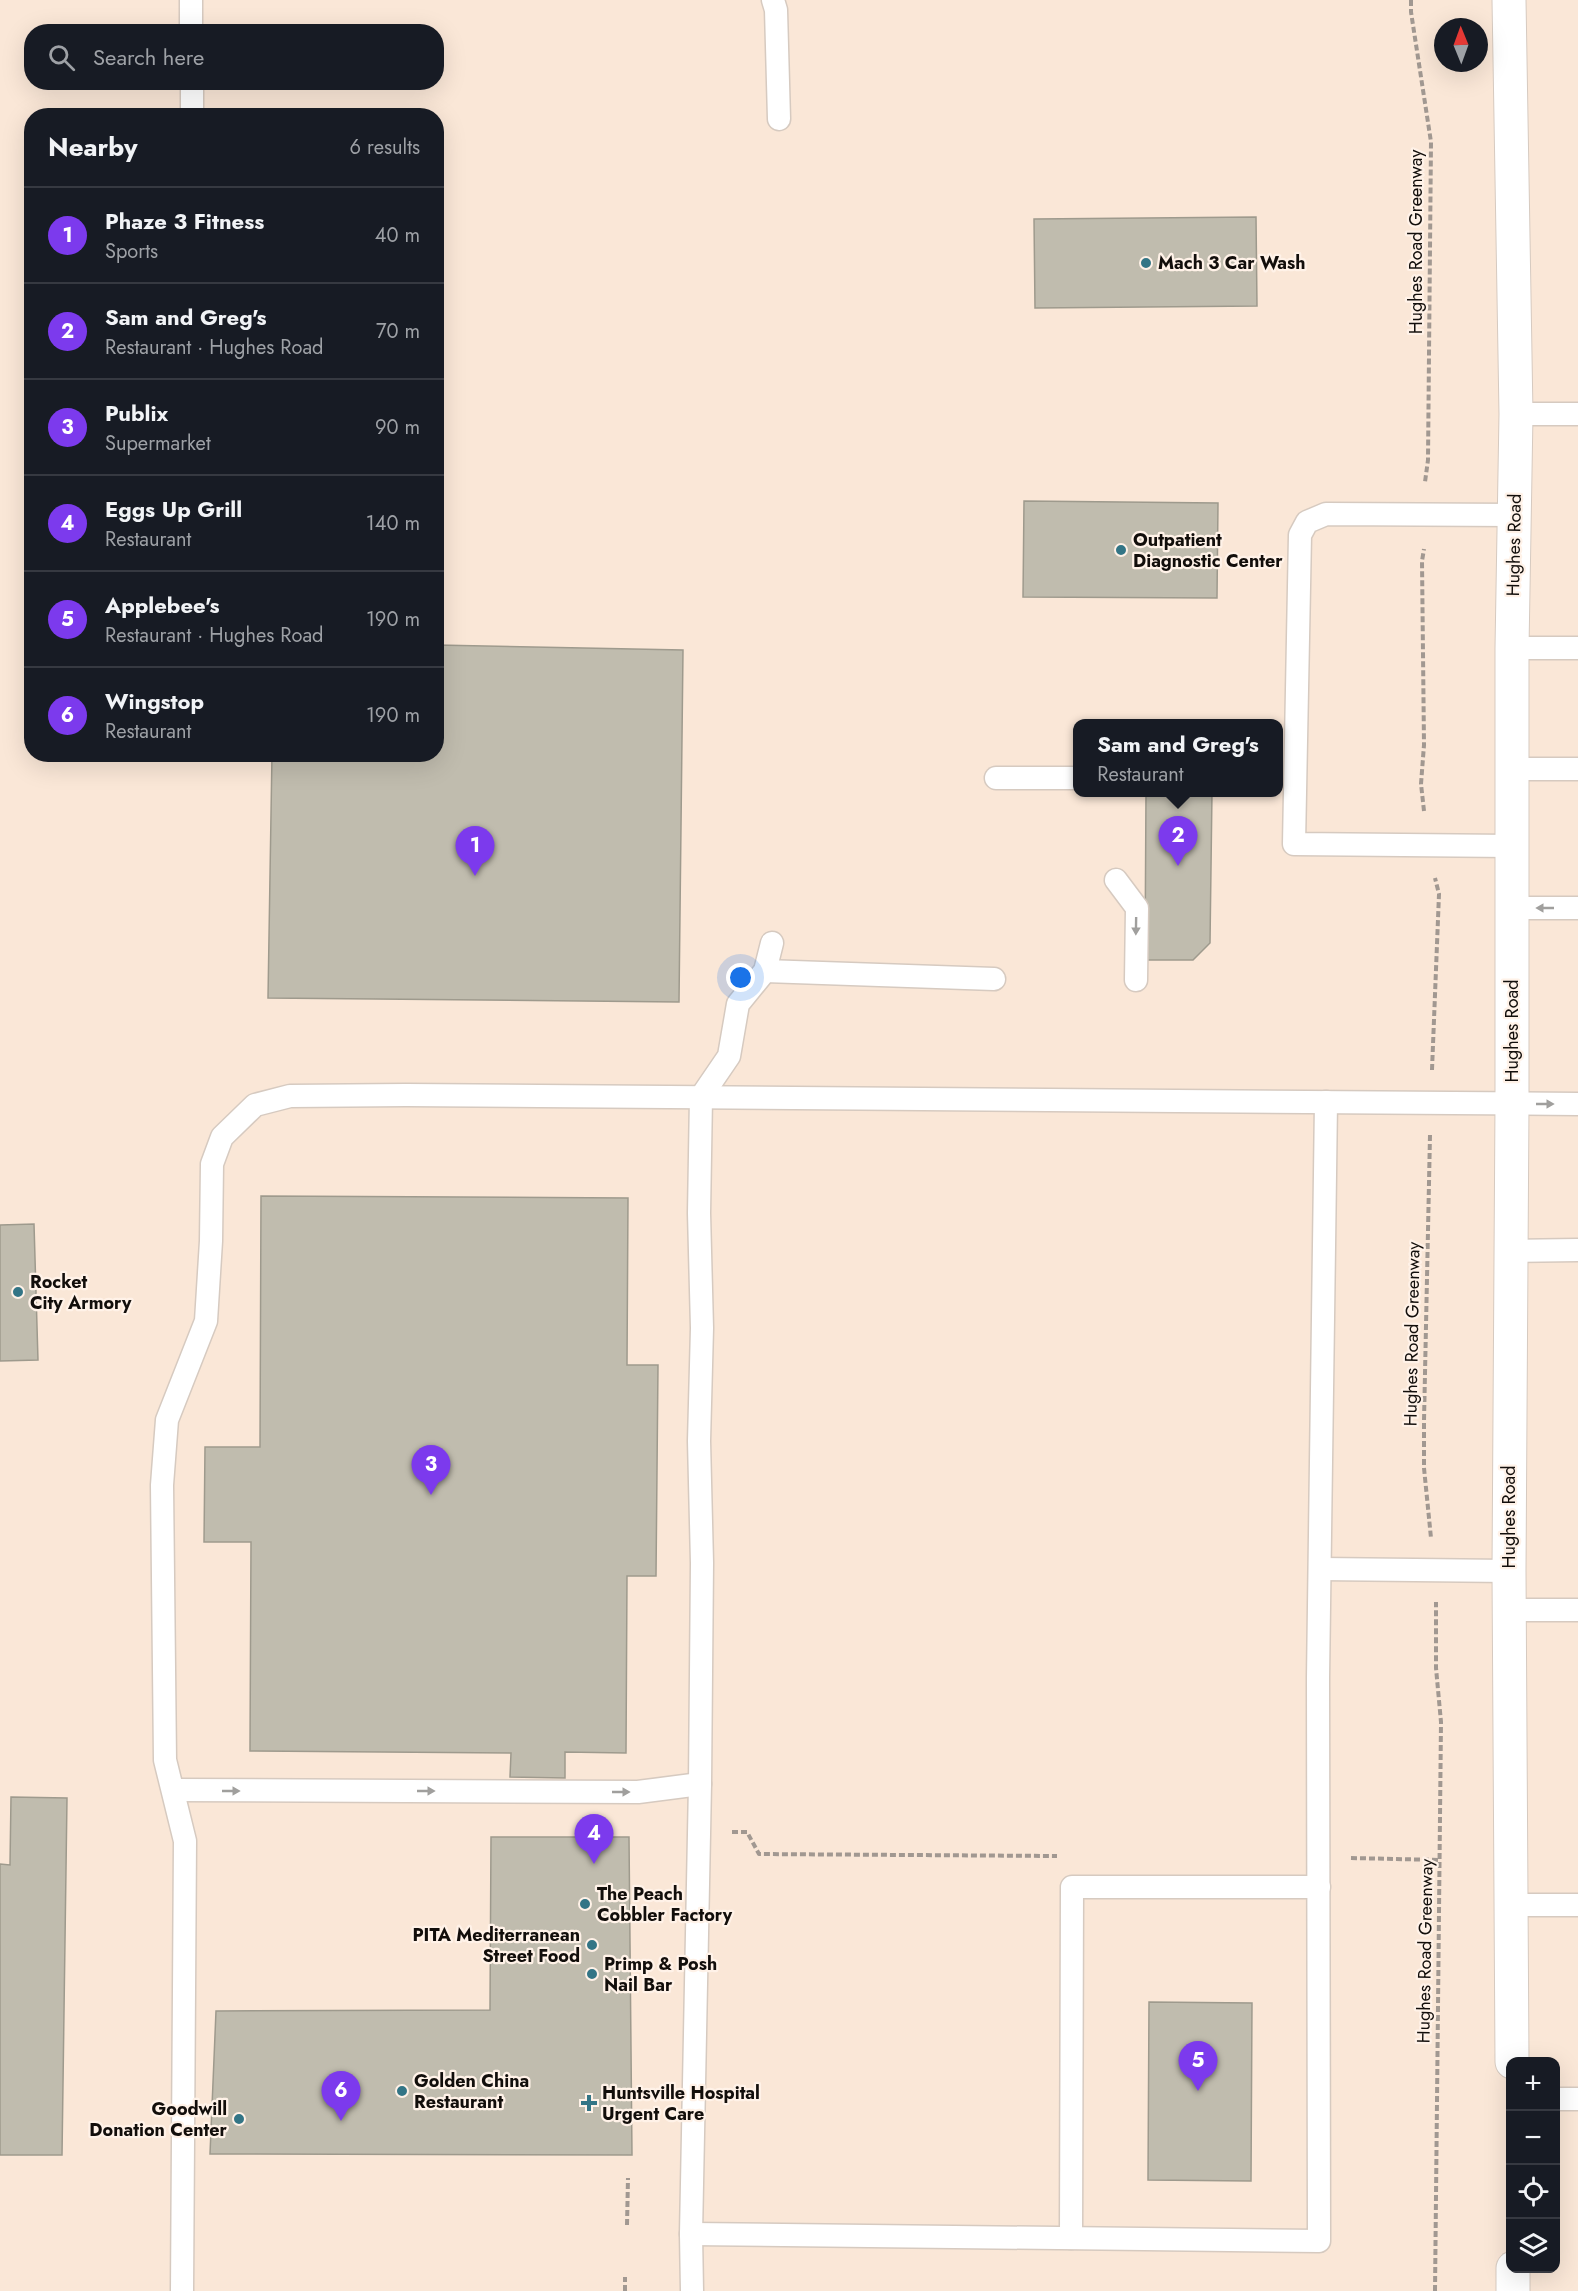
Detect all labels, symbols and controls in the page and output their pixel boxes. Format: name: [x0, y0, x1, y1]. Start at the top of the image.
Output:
north arrow: [1434, 18, 1488, 72]
search box: [24, 24, 444, 90]
icon: search: [45, 41, 78, 74]
text: Search here: [93, 41, 204, 73]
text: Nearby: [48, 128, 137, 166]
text: 6 results: [350, 133, 420, 162]
street label: Hughes Road Greenway: [1403, 150, 1429, 334]
text: Phaze 3 Fitness: [105, 205, 264, 237]
text: 1: [62, 221, 73, 250]
text: 40 m: [375, 221, 420, 250]
text: Sports: [105, 237, 158, 266]
place label: Mach 3 Car Wash: [1158, 250, 1306, 276]
marker: Mach 3 Car Wash: [1139, 256, 1153, 270]
text: Sam and Greg's: [105, 301, 267, 333]
text: 2: [61, 317, 74, 346]
text: 70 m: [376, 317, 420, 346]
text: Restaurant · Hughes Road: [105, 333, 323, 362]
text: Publix: [105, 397, 168, 429]
text: 3: [61, 413, 74, 442]
text: 90 m: [375, 413, 420, 442]
text: Supermarket: [105, 429, 211, 458]
text: Eggs Up Grill: [105, 493, 242, 525]
street label: Hughes Road: [1500, 493, 1528, 597]
text: 4: [61, 509, 74, 538]
text: 140 m: [366, 509, 420, 538]
text: Restaurant: [105, 525, 191, 554]
place label: Outpatient Diagnostic Center: [1133, 527, 1283, 574]
marker: Outpatient Diagnostic Center: [1114, 543, 1128, 557]
text: Applebee's: [105, 589, 220, 621]
text: 5: [61, 605, 74, 634]
text: 190 m: [366, 605, 420, 634]
text: Restaurant · Hughes Road: [105, 621, 323, 650]
text: Wingstop: [105, 685, 204, 717]
text: 6: [61, 701, 74, 730]
text: 190 m: [366, 701, 420, 730]
text: Restaurant: [105, 717, 191, 746]
popup: [1073, 719, 1283, 797]
text: Sam and Greg's: [1097, 728, 1259, 760]
text: Restaurant: [1097, 760, 1184, 789]
pin: 2: [1158, 816, 1198, 866]
pin: 1: [456, 826, 494, 876]
one-way arrow: [1535, 903, 1554, 913]
one-way arrow: [1131, 917, 1141, 936]
your location: [726, 963, 755, 992]
street label: Hughes Road: [1499, 980, 1525, 1082]
one-way arrow: [1536, 1099, 1555, 1109]
street label: Hughes Road Greenway: [1397, 1241, 1427, 1427]
place label: Rocket City Armory: [30, 1269, 132, 1316]
marker: Rocket City Armory: [11, 1285, 25, 1299]
pin: 3: [412, 1446, 450, 1495]
street label: Hughes Road: [1496, 1466, 1522, 1568]
one-way arrow: [222, 1786, 241, 1796]
one-way arrow: [417, 1786, 436, 1796]
one-way arrow: [612, 1787, 631, 1797]
pin: 4: [574, 1814, 614, 1864]
street label: Hughes Road Greenway: [1410, 1858, 1440, 2044]
place label: The Peach Cobbler Factory: [597, 1881, 733, 1928]
marker: The Peach Cobbler Factory: [578, 1897, 592, 1911]
place label: PITA Mediterranean Street Food: [412, 1922, 580, 1969]
marker: PITA Mediterranean Street Food: [585, 1938, 599, 1952]
place label: Primp & Posh Nail Bar: [604, 1951, 717, 1998]
marker: Primp & Posh Nail Bar: [585, 1967, 599, 1981]
pin: 5: [1178, 2042, 1218, 2091]
map controls: [1506, 2057, 1560, 2273]
button: +: [1506, 2057, 1560, 2111]
place label: Golden China Restaurant: [414, 2068, 529, 2115]
pin: 6: [322, 2072, 360, 2121]
place label: Huntsville Hospital Urgent Care: [602, 2080, 760, 2127]
marker: Golden China Restaurant: [395, 2084, 409, 2098]
marker: Huntsville Hospital Urgent Care: [580, 2094, 598, 2112]
place label: Goodwill Donation Center: [89, 2096, 228, 2143]
button: −: [1506, 2111, 1560, 2165]
marker: Goodwill Donation Center: [232, 2112, 246, 2126]
button: locate: [1506, 2165, 1560, 2219]
button: layers: [1506, 2219, 1560, 2273]

